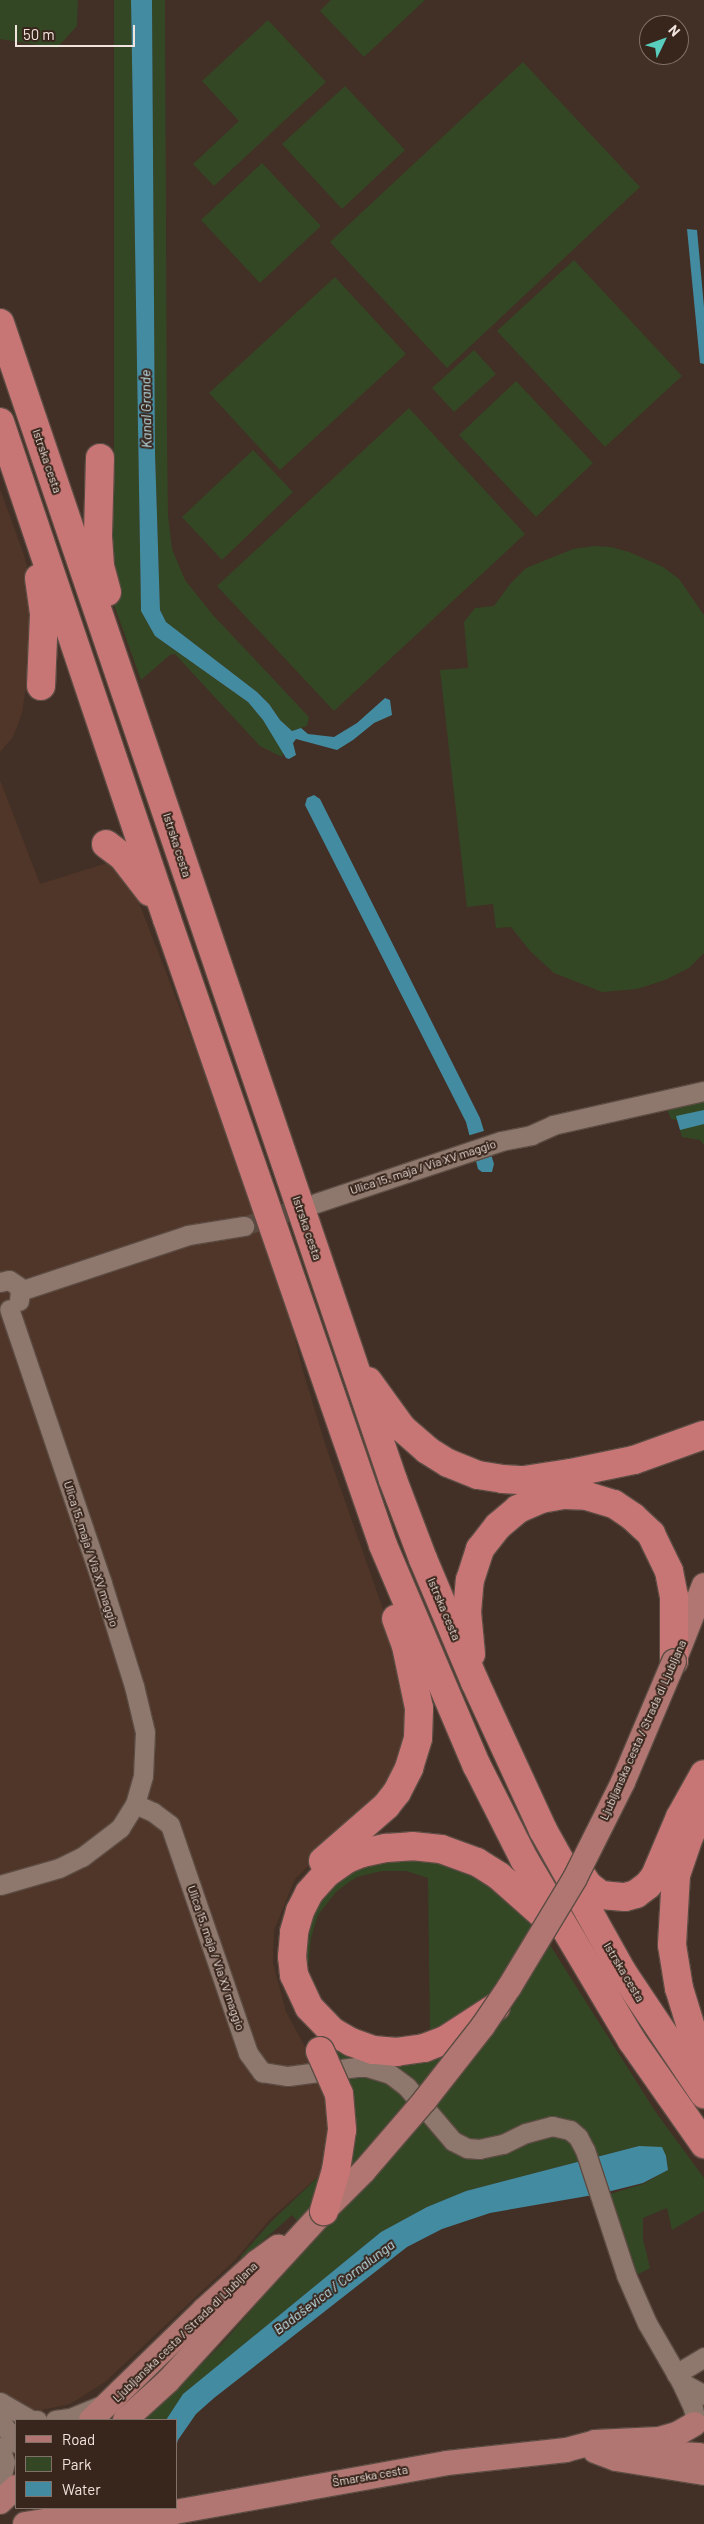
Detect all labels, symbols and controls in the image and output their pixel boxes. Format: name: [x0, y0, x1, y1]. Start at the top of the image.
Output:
scale bar: [18, 15, 138, 47]
north arrow: [639, 15, 689, 65]
text: N: [665, 21, 684, 39]
text: 50 m: [23, 25, 55, 43]
water label: Kanal Grande: [137, 370, 155, 448]
street label: Istrska cesta: [29, 427, 65, 495]
street label: Istrska cesta: [160, 811, 194, 879]
street label: Ulica 15. maja / Via XV maggio: [348, 1137, 498, 1197]
street label: Istrska cesta: [289, 1194, 325, 1262]
street label: Ulica 15. maja / Via XV maggio: [61, 1479, 121, 1629]
street label: Istrska cesta: [424, 1576, 464, 1642]
street label: Ljubljanska cesta / Strada di Ljubljana: [597, 1638, 689, 1822]
street label: Ulica 15. maja / Via XV maggio: [184, 1883, 248, 2033]
street label: Istrska cesta: [601, 1940, 647, 2004]
water label: Badaševica / Cornalunga: [270, 2236, 398, 2338]
street label: Ljubljanska cesta / Strada di Ljubljana: [110, 2259, 260, 2405]
legend: [15, 2419, 178, 2509]
text: Road: [62, 2430, 95, 2448]
text: Park: [62, 2455, 91, 2473]
street label: Šmarska cesta: [331, 2462, 409, 2490]
text: Water: [62, 2480, 101, 2498]

